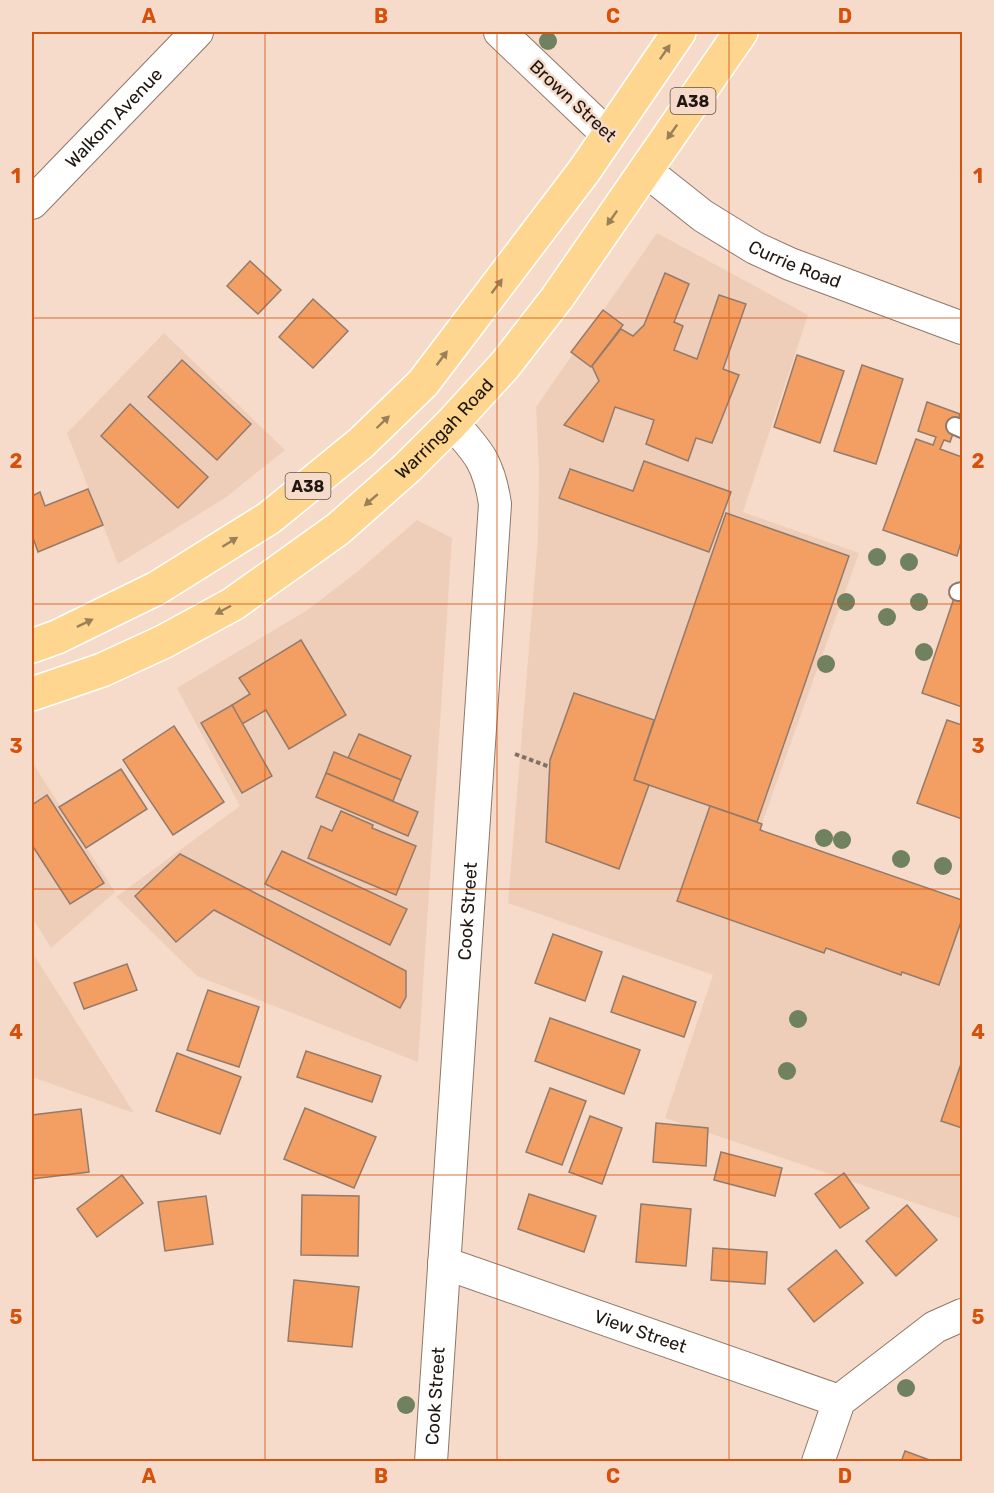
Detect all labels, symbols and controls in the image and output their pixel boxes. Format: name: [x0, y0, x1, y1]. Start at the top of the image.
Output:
text: A: [142, 4, 157, 28]
text: B: [374, 4, 388, 28]
text: C: [606, 4, 620, 28]
text: D: [838, 4, 852, 28]
one-way arrow: [659, 44, 671, 60]
street label: Brown Street: [525, 55, 621, 147]
street label: Walkom Avenue: [61, 63, 167, 173]
road number: A38: [670, 88, 716, 114]
one-way arrow: [666, 123, 678, 139]
text: 1: [11, 164, 21, 188]
text: 1: [973, 164, 983, 188]
one-way arrow: [606, 209, 618, 225]
street label: Currie Road: [744, 235, 844, 293]
one-way arrow: [490, 279, 502, 294]
one-way arrow: [436, 350, 448, 366]
street label: Warringah Road: [391, 374, 498, 484]
one-way arrow: [376, 415, 390, 429]
text: 2: [10, 449, 23, 473]
text: 2: [972, 449, 985, 473]
road number: A38: [286, 473, 330, 499]
one-way arrow: [364, 493, 379, 506]
one-way arrow: [222, 537, 238, 548]
one-way arrow: [214, 605, 231, 615]
one-way arrow: [77, 619, 94, 628]
text: 3: [9, 734, 23, 758]
text: 3: [971, 734, 985, 758]
street label: Cook Street: [454, 861, 482, 961]
text: 4: [9, 1020, 23, 1044]
text: 4: [971, 1020, 985, 1044]
text: 5: [10, 1305, 23, 1329]
street label: View Street: [591, 1305, 690, 1358]
text: 5: [972, 1305, 985, 1329]
street label: Cook Street: [421, 1346, 450, 1446]
text: A: [142, 1464, 157, 1488]
text: B: [374, 1464, 388, 1488]
text: C: [606, 1464, 620, 1488]
text: D: [838, 1464, 852, 1488]

